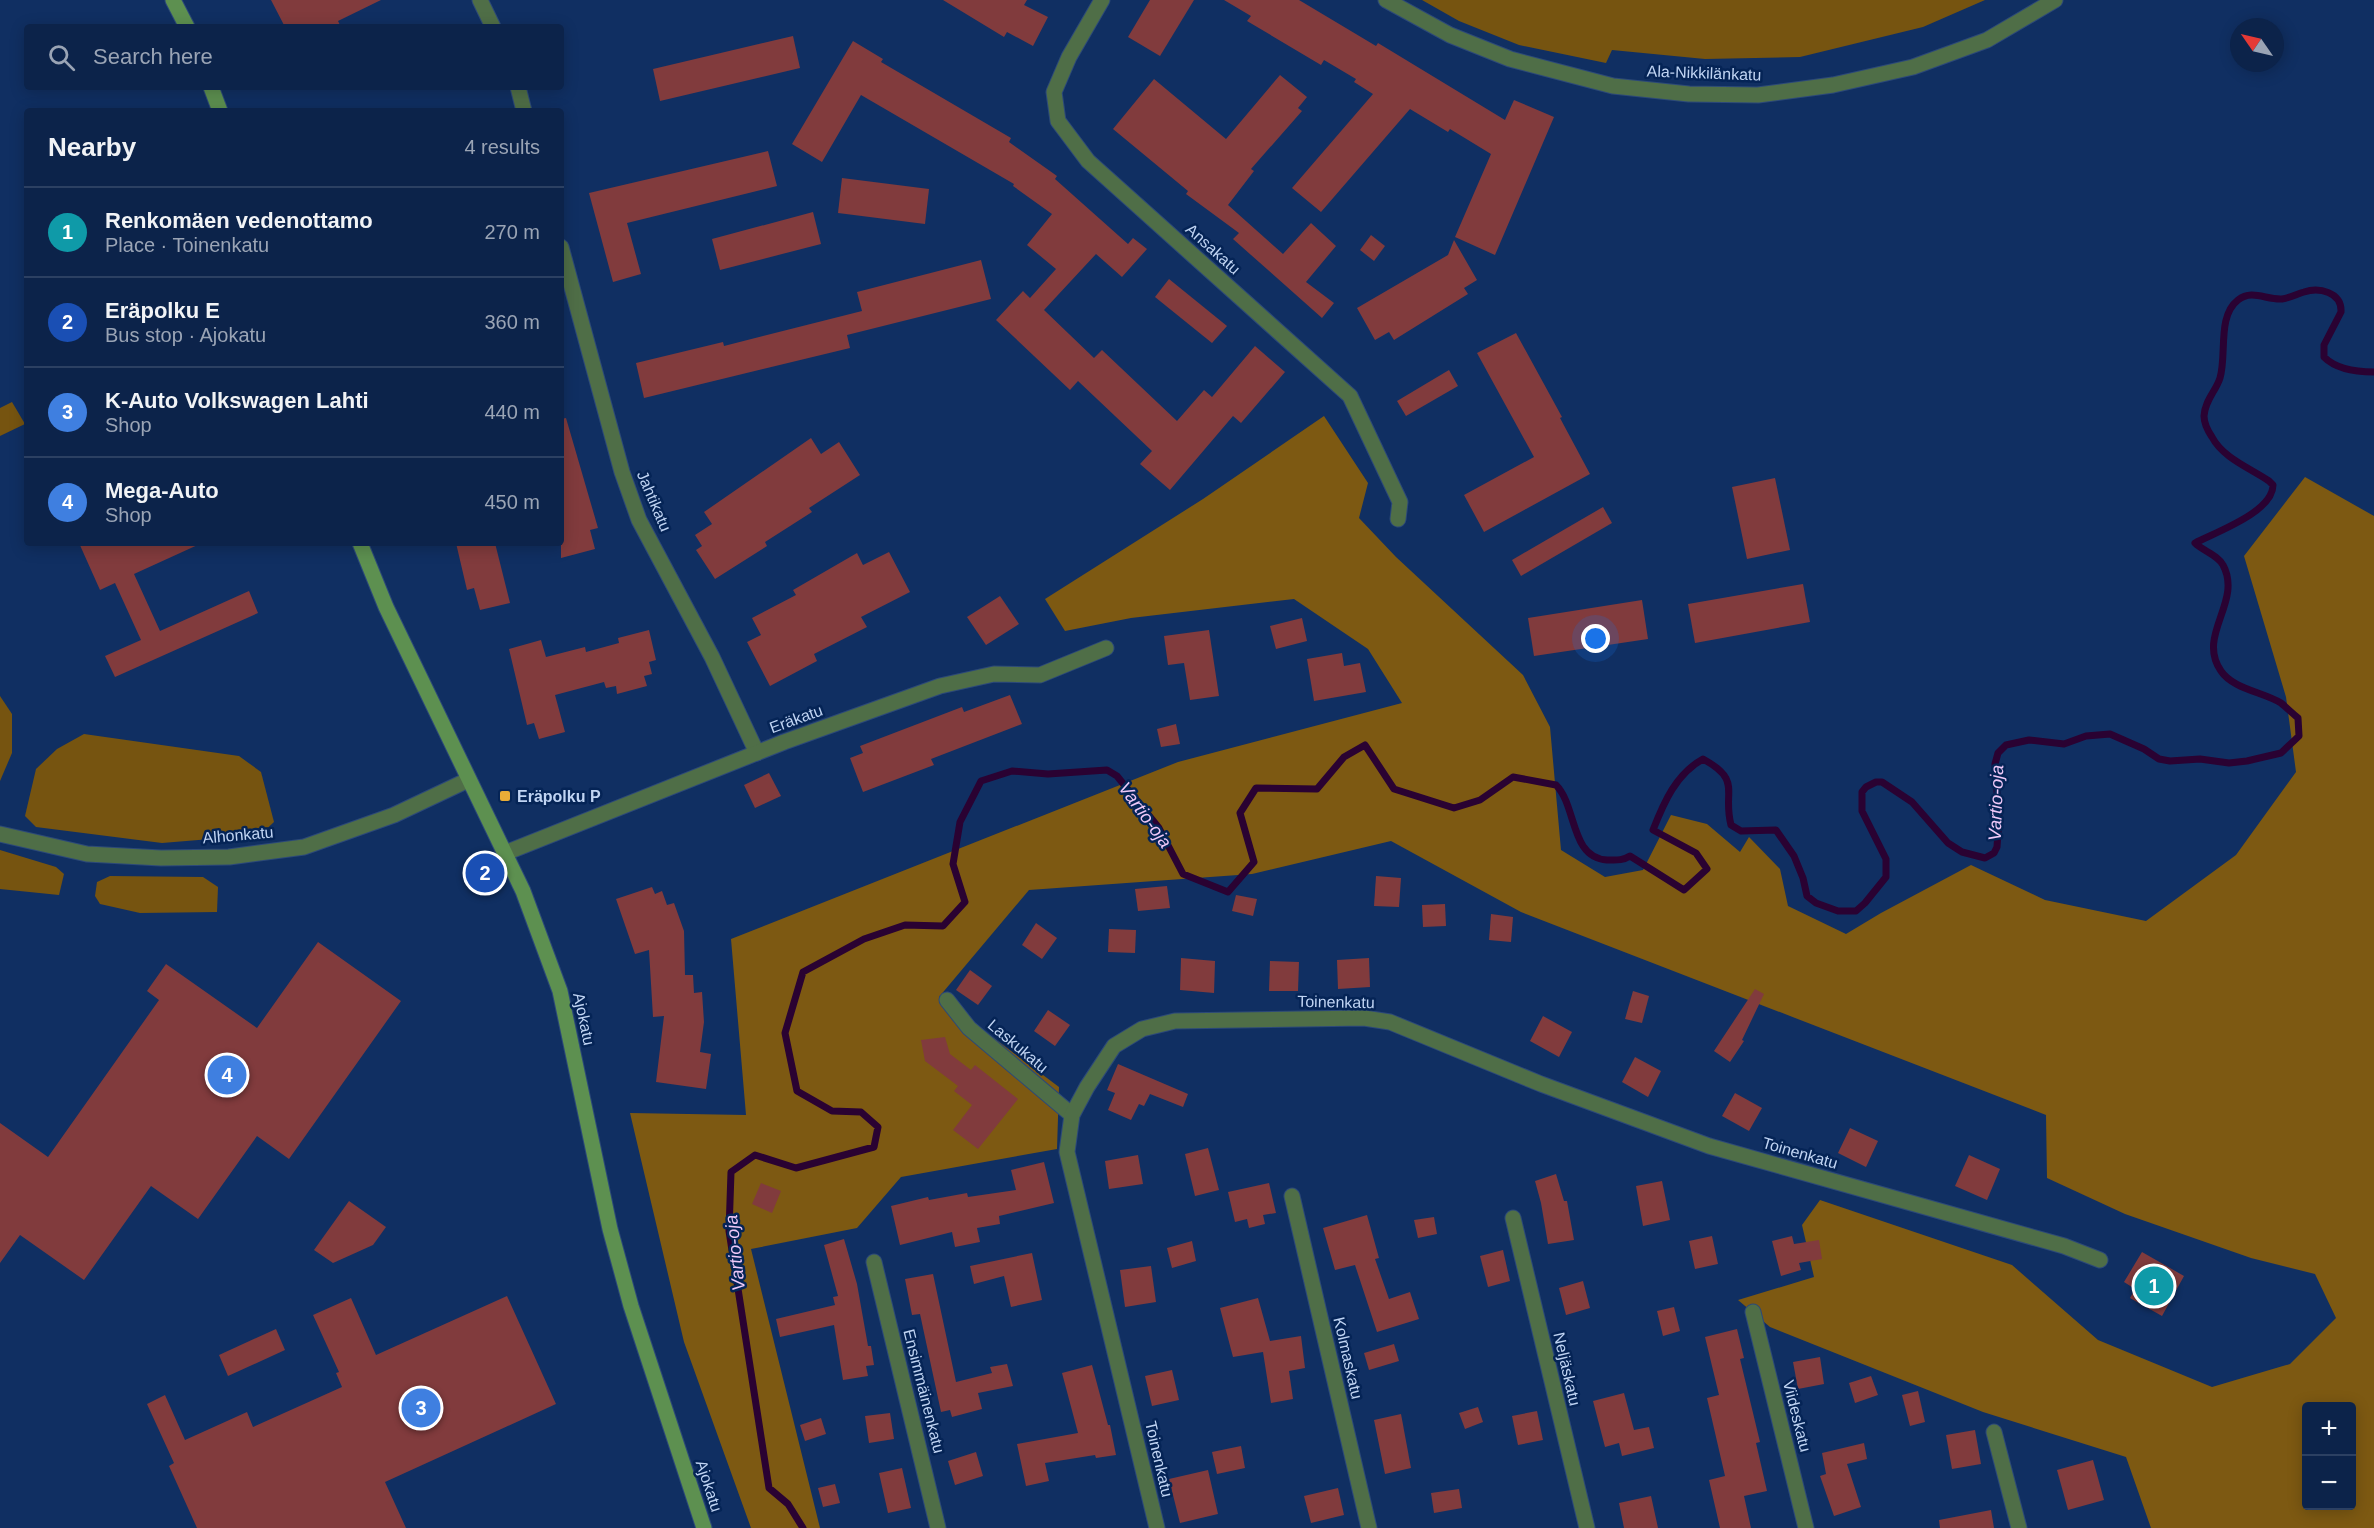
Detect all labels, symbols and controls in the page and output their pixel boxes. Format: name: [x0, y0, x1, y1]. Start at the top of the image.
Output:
north arrow: [2230, 18, 2284, 72]
search box: [24, 24, 564, 90]
icon: search: [45, 41, 78, 74]
text: Search here: [93, 44, 213, 69]
street label: Ala-Nikkilänkatu: [1646, 63, 1762, 83]
text: Nearby: [48, 132, 136, 162]
text: 4 results: [464, 136, 540, 158]
text: Renkomäen vedenottamo: [105, 208, 373, 233]
street label: Ansakatu: [1183, 220, 1243, 278]
text: 1: [62, 221, 73, 243]
text: 270 m: [484, 221, 540, 243]
text: Place · Toinenkatu: [105, 234, 269, 256]
text: Eräpolku E: [105, 298, 220, 323]
text: 2: [62, 311, 73, 333]
text: 360 m: [484, 311, 540, 333]
text: Bus stop · Ajokatu: [105, 324, 266, 346]
text: K-Auto Volkswagen Lahti: [105, 388, 369, 413]
text: 3: [62, 401, 73, 423]
text: 440 m: [484, 401, 540, 423]
text: Shop: [105, 414, 152, 436]
street label: Jahtikatu: [634, 468, 674, 534]
text: Mega-Auto: [105, 478, 219, 503]
text: 4: [62, 491, 73, 513]
text: 450 m: [484, 491, 540, 513]
text: Shop: [105, 504, 152, 526]
your location: [1581, 624, 1610, 653]
street label: Eräkatu: [767, 702, 825, 736]
water label: Vartio-oja: [1985, 764, 2007, 842]
water label: Vartio-oja: [1114, 778, 1176, 852]
place label: Eräpolku P: [517, 788, 601, 805]
marker: Eräpolku P: [498, 789, 512, 803]
street label: Alhonkatu: [202, 823, 274, 847]
pin: 2: [466, 850, 504, 896]
street label: Ajokatu: [570, 991, 598, 1047]
street label: Toinenkatu: [1297, 993, 1375, 1011]
street label: Laskukatu: [985, 1016, 1051, 1076]
pin: 4: [208, 1052, 246, 1098]
street label: Toinenkatu: [1760, 1134, 1840, 1172]
water label: Vartio-oja: [721, 1214, 749, 1292]
pin: 1: [2134, 1264, 2174, 1308]
street label: Kolmaskatu: [1330, 1315, 1366, 1401]
street label: Ensimmäinenkatu: [900, 1327, 948, 1455]
street label: Neljäskatu: [1550, 1331, 1584, 1407]
street label: Viideskatu: [1780, 1378, 1814, 1454]
pin: 3: [402, 1386, 440, 1430]
map controls: [2302, 1402, 2356, 1510]
button: +: [2302, 1402, 2356, 1456]
street label: Toinenkatu: [1142, 1419, 1176, 1499]
button: −: [2302, 1456, 2356, 1510]
street label: Ajokatu: [693, 1458, 725, 1514]

